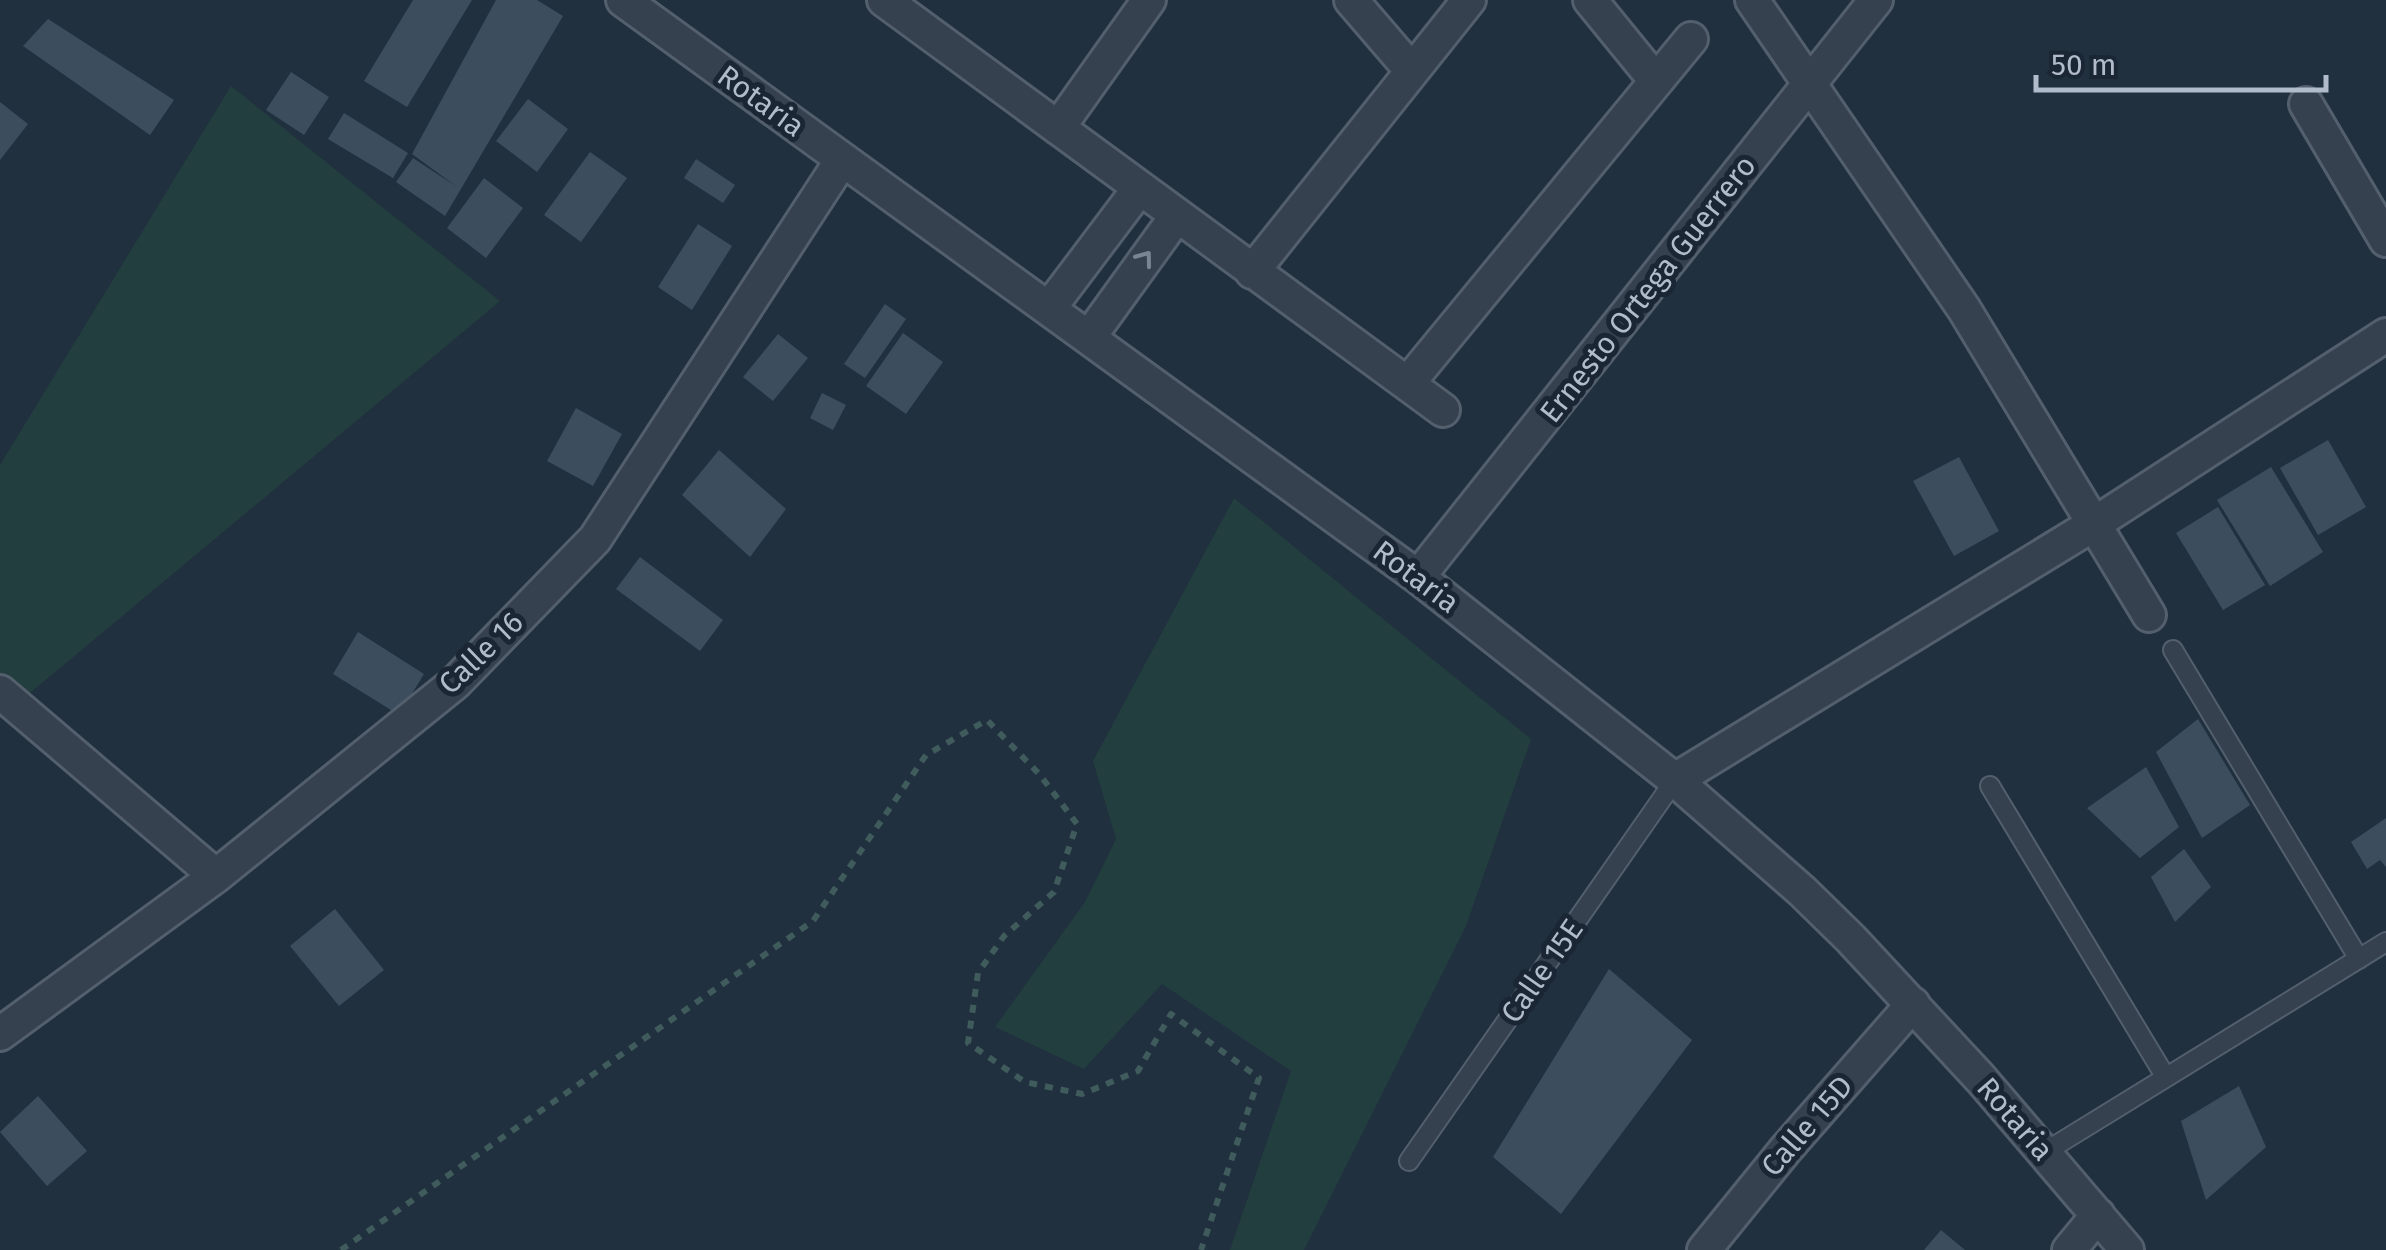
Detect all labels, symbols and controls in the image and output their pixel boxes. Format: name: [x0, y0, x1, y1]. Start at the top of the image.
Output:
scale bar: [2036, 30, 2326, 92]
text: 50 m: [2051, 47, 2116, 83]
street label: Rotaria: [711, 57, 811, 145]
street label: Ernesto Ortega Guerrero: [1533, 148, 1763, 430]
one-way arrow: [1133, 251, 1150, 269]
street label: Rotaria: [1366, 533, 1466, 621]
street label: Calle 16: [431, 604, 531, 702]
street label: Calle 15E: [1493, 912, 1591, 1030]
street label: Calle 15D: [1754, 1068, 1860, 1184]
street label: Rotaria: [1969, 1070, 2061, 1168]

